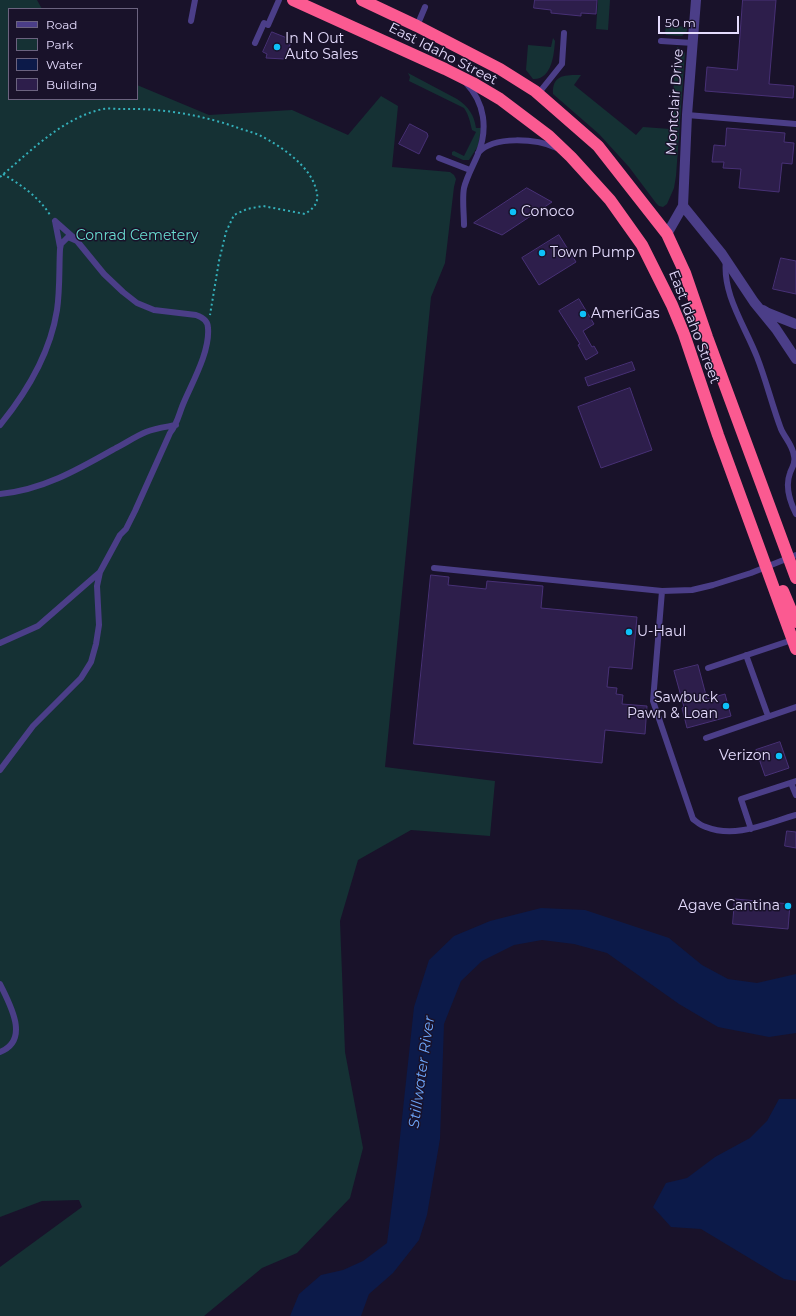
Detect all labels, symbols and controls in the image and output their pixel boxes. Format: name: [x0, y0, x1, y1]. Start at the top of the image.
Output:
legend: [8, 8, 138, 100]
scale bar: [660, 8, 741, 34]
text: 50 m: [665, 15, 696, 30]
text: Road: [46, 17, 77, 32]
street label: East Idaho Street: [386, 19, 500, 89]
place label: In N Out Auto Sales: [285, 31, 358, 64]
text: Park: [46, 37, 73, 52]
marker: In N Out Auto Sales: [272, 42, 282, 52]
street label: Montclair Drive: [663, 48, 687, 156]
text: Water: [46, 57, 82, 72]
text: Building: [46, 77, 97, 92]
place label: Conoco: [521, 204, 574, 220]
marker: Conoco: [508, 207, 518, 217]
park label: Conrad Cemetery: [76, 228, 198, 244]
place label: Town Pump: [550, 245, 635, 261]
marker: Town Pump: [537, 248, 547, 258]
street label: East Idaho Street: [665, 268, 723, 386]
place label: AmeriGas: [591, 306, 660, 322]
marker: AmeriGas: [578, 309, 588, 319]
place label: U-Haul: [637, 624, 686, 640]
marker: U-Haul: [624, 627, 634, 637]
place label: Sawbuck Pawn & Loan: [627, 690, 718, 722]
marker: Sawbuck Pawn & Loan: [721, 701, 731, 711]
place label: Verizon: [719, 748, 771, 764]
marker: Verizon: [774, 751, 784, 761]
place label: Agave Cantina: [678, 898, 780, 914]
marker: Agave Cantina: [783, 901, 793, 911]
water label: Stillwater River: [405, 1015, 439, 1129]

